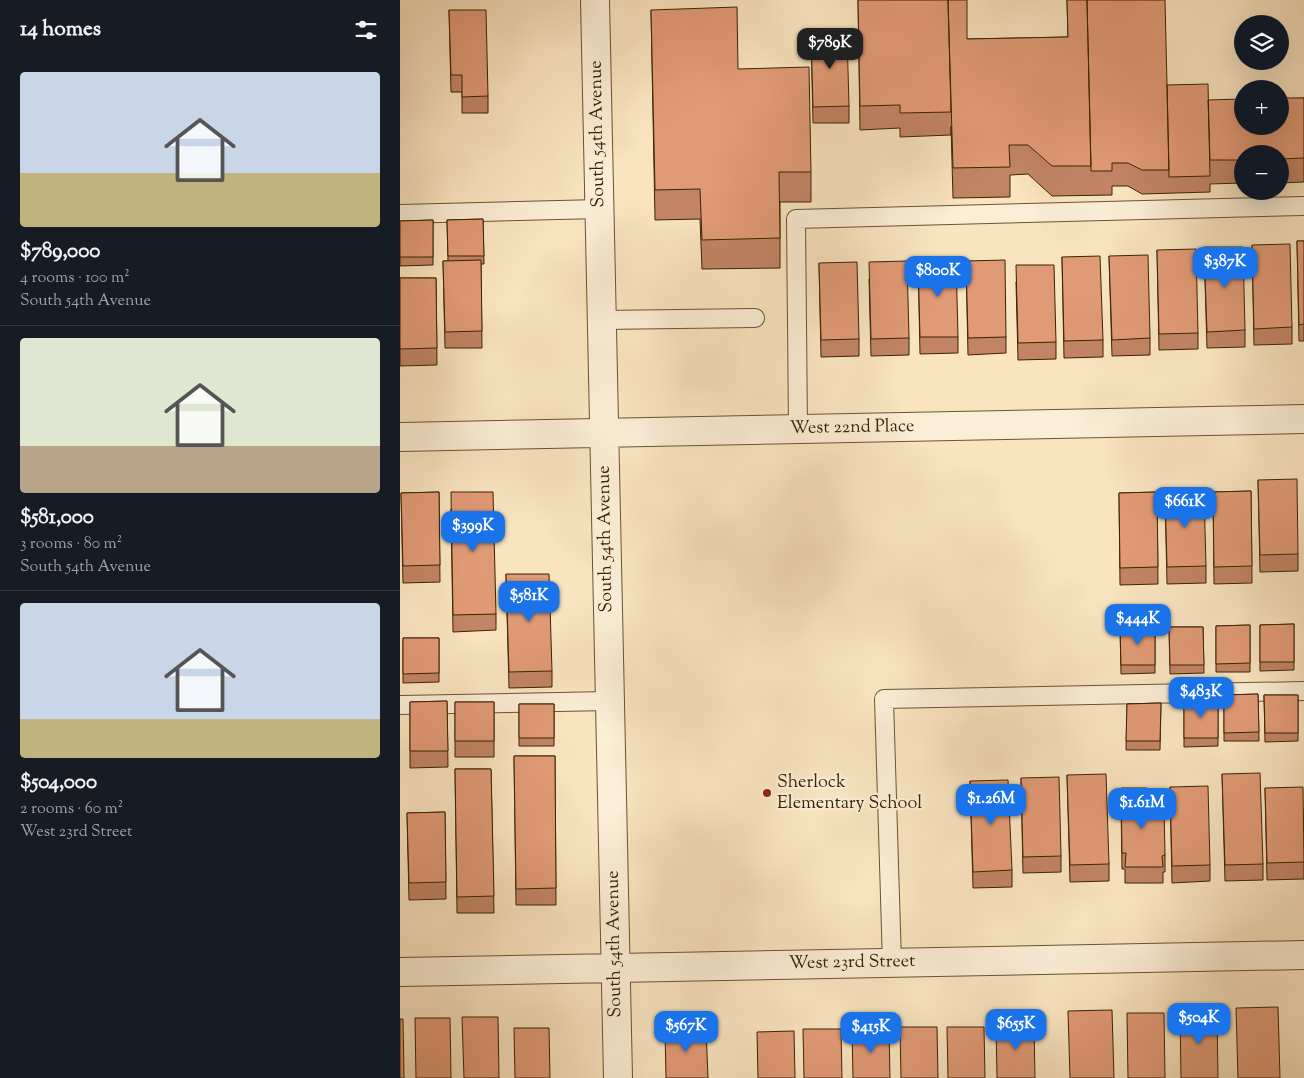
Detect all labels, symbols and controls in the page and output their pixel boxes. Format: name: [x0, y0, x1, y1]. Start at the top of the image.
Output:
text: 14 homes: [20, 15, 101, 45]
map controls: [1234, 15, 1289, 200]
button: layers: [1234, 15, 1289, 70]
icon: filters: [352, 16, 380, 44]
pin: $789K: [795, 28, 865, 70]
text: $789K: [808, 32, 852, 55]
street label: South 54th Avenue: [584, 60, 612, 208]
button: +: [1234, 80, 1289, 135]
icon: home: [155, 105, 245, 195]
button: −: [1234, 145, 1289, 200]
text: $789,000: [20, 237, 100, 267]
pin: $387K: [1190, 246, 1260, 289]
text: $387K: [1204, 251, 1246, 274]
pin: $800K: [903, 256, 973, 298]
text: $800K: [915, 260, 961, 283]
text: 4 rooms · 100 m²: [20, 267, 130, 290]
text: South 54th Avenue: [20, 290, 151, 313]
icon: home: [155, 370, 245, 460]
street label: West 22nd Place: [789, 414, 915, 442]
street label: South 54th Avenue: [592, 465, 620, 613]
pin: $661K: [1150, 486, 1220, 529]
text: $661K: [1164, 491, 1206, 514]
text: $581,000: [20, 503, 94, 533]
pin: $399K: [438, 510, 508, 553]
text: $399K: [452, 515, 494, 538]
text: 3 rooms · 80 m²: [20, 533, 122, 556]
text: South 54th Avenue: [20, 556, 151, 579]
pin: $581K: [494, 580, 564, 623]
text: $581K: [509, 585, 549, 608]
pin: $444K: [1103, 604, 1173, 646]
text: $444K: [1116, 608, 1160, 631]
icon: home: [155, 635, 245, 725]
pin: $483K: [1166, 676, 1236, 719]
text: $483K: [1180, 681, 1222, 704]
text: $504,000: [20, 768, 97, 798]
place label: Sherlock Elementary School: [777, 770, 922, 817]
pin: $1.26M: [950, 784, 1032, 826]
marker: Sherlock Elementary School: [761, 787, 773, 799]
text: $1.26M: [967, 788, 1015, 811]
pin: $1.61M: [1101, 788, 1183, 830]
text: $1.61M: [1119, 792, 1165, 815]
text: 2 rooms · 60 m²: [20, 798, 123, 821]
text: West 23rd Street: [20, 821, 132, 844]
street label: South 54th Avenue: [601, 870, 629, 1018]
street label: West 23rd Street: [789, 949, 915, 977]
pin: $504K: [1164, 1002, 1234, 1045]
text: $504K: [1178, 1007, 1220, 1030]
pin: $655K: [981, 1008, 1051, 1051]
pin: $567K: [651, 1010, 721, 1053]
pin: $415K: [836, 1012, 906, 1054]
text: $655K: [996, 1013, 1036, 1036]
text: $567K: [665, 1015, 707, 1038]
text: $415K: [851, 1016, 891, 1039]

